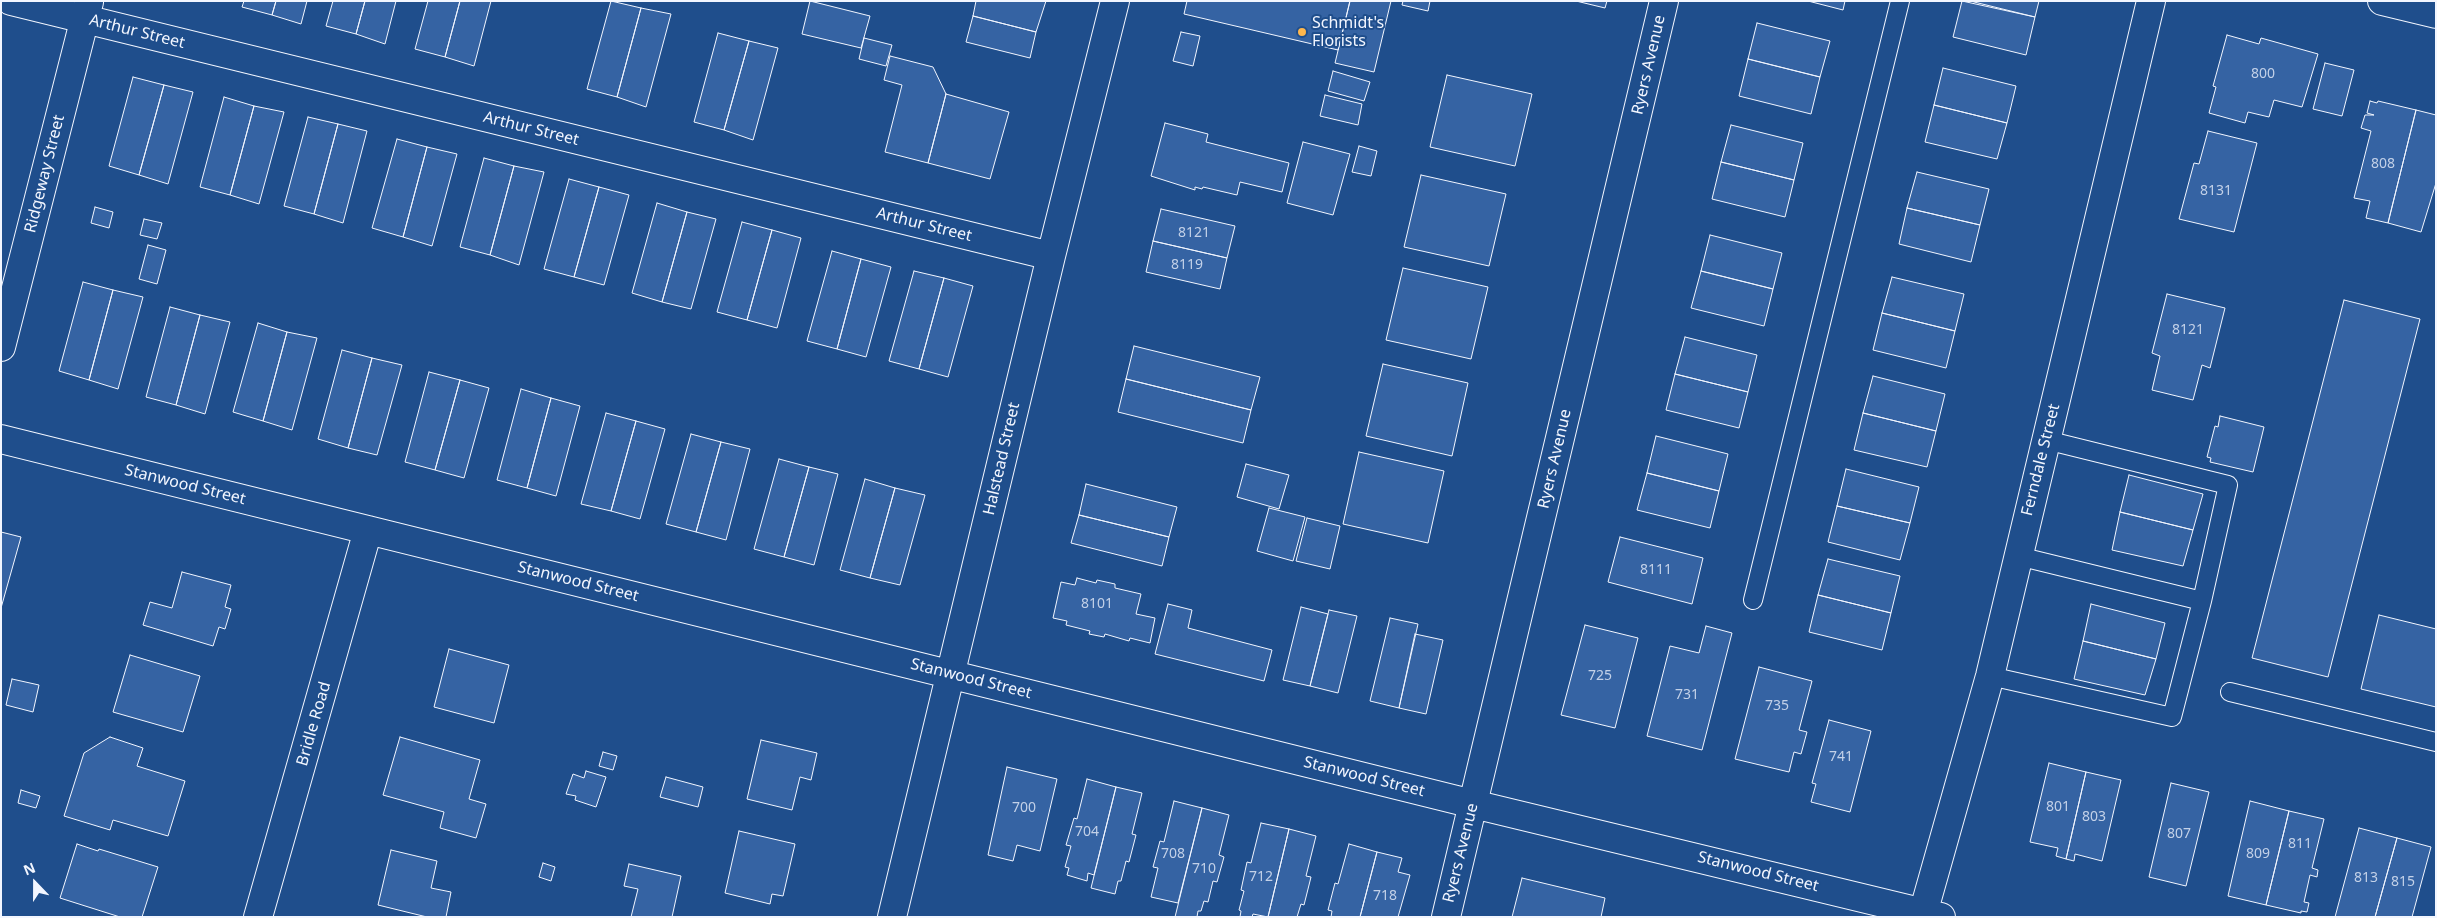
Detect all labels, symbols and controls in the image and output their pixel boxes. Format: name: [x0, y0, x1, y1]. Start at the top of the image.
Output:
street label: Arthur Street: [87, 11, 187, 53]
place label: Schmidt's Florists: [1312, 13, 1384, 51]
street label: Ryers Avenue: [1628, 13, 1670, 117]
marker: Schmidt's Florists: [1296, 26, 1308, 38]
house number: 800: [2251, 66, 2275, 82]
street label: Arthur Street: [481, 108, 581, 150]
street label: Ridgeway Street: [21, 113, 69, 235]
house number: 808: [2371, 156, 2395, 172]
house number: 8131: [2200, 183, 2232, 199]
street label: Arthur Street: [874, 204, 974, 246]
house number: 8121: [1178, 225, 1210, 241]
house number: 8119: [1171, 257, 1203, 273]
house number: 8121: [2172, 322, 2204, 338]
street label: Halstead Street: [980, 401, 1024, 517]
street label: Ferndale Street: [2018, 402, 2064, 518]
street label: Ryers Avenue: [1534, 407, 1576, 511]
street label: Stanwood Street: [123, 461, 247, 509]
street label: Stanwood Street: [516, 558, 640, 606]
house number: 8111: [1640, 562, 1672, 578]
house number: 8101: [1081, 596, 1113, 612]
street label: Stanwood Street: [909, 655, 1033, 703]
house number: 725: [1588, 668, 1612, 684]
street label: Bridle Road: [293, 680, 335, 768]
house number: 731: [1675, 687, 1699, 703]
house number: 735: [1765, 698, 1789, 714]
house number: 741: [1829, 749, 1853, 765]
street label: Stanwood Street: [1302, 753, 1426, 801]
house number: 801: [2046, 799, 2070, 815]
house number: 700: [1012, 800, 1036, 816]
street label: Ryers Avenue: [1439, 801, 1483, 905]
house number: 803: [2082, 809, 2106, 825]
house number: 704: [1075, 824, 1099, 840]
house number: 807: [2167, 826, 2191, 842]
house number: 811: [2288, 836, 2312, 852]
house number: 708: [1161, 846, 1185, 862]
house number: 809: [2246, 846, 2270, 862]
street label: Stanwood Street: [1696, 848, 1820, 896]
north arrow: [10, 858, 60, 908]
text: N: [20, 858, 38, 880]
house number: 710: [1192, 861, 1216, 877]
house number: 712: [1249, 869, 1273, 885]
house number: 813: [2354, 870, 2378, 886]
house number: 815: [2391, 874, 2415, 890]
house number: 718: [1373, 888, 1397, 904]

